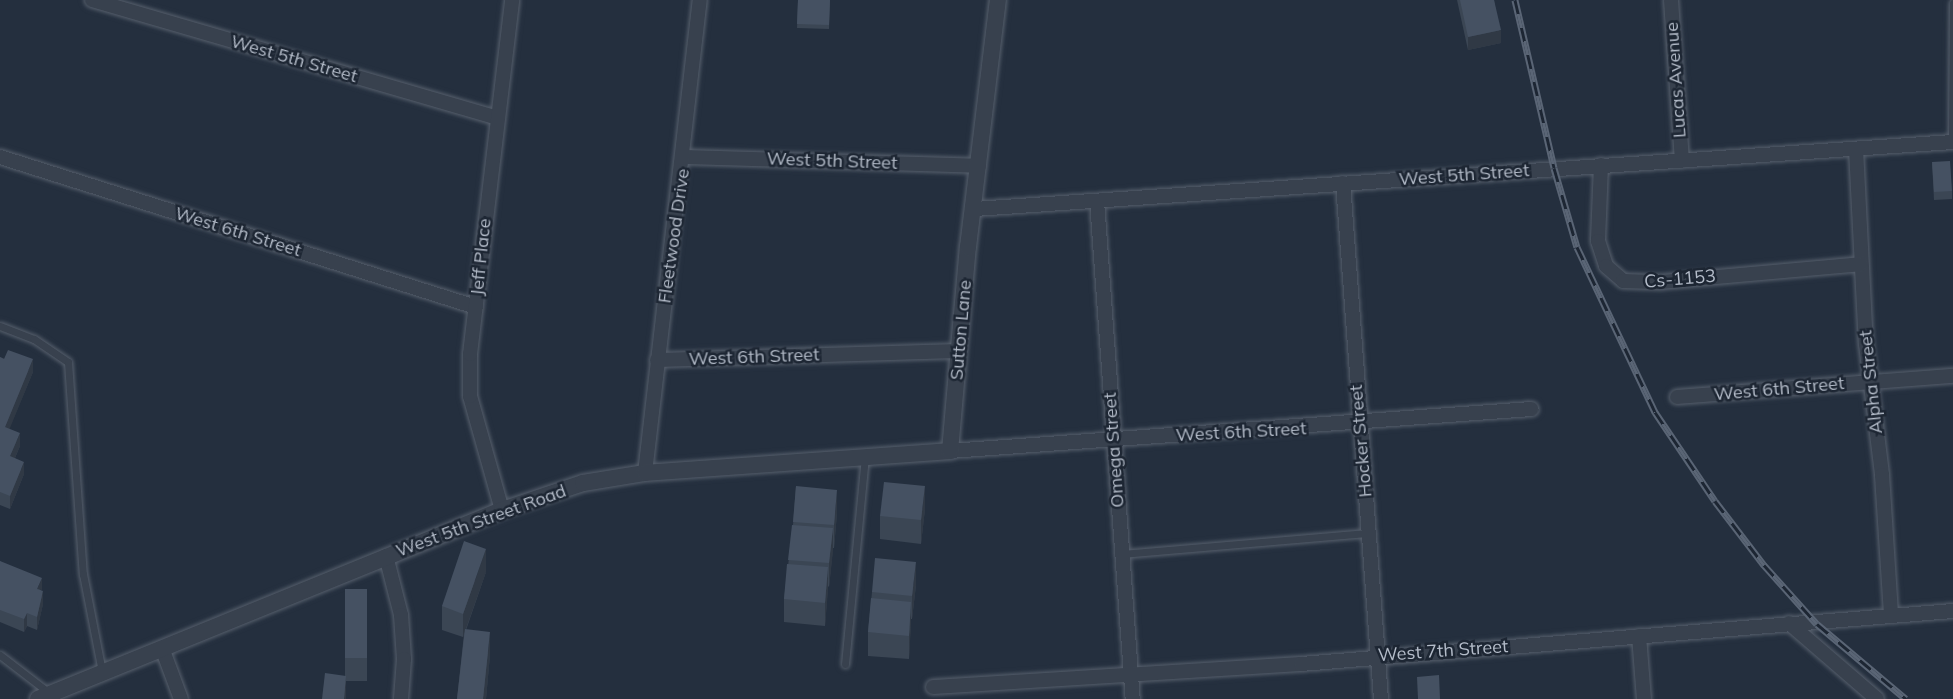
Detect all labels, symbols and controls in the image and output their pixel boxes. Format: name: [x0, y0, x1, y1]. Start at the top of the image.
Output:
street label: Lucas Avenue: [1661, 21, 1691, 139]
street label: West 5th Street: [228, 31, 360, 87]
street label: West 5th Street: [766, 148, 898, 174]
street label: West 5th Street: [1398, 160, 1530, 190]
street label: Fleetwood Drive: [654, 167, 694, 305]
street label: West 6th Street: [172, 203, 304, 261]
street label: Jeff Place: [466, 217, 496, 297]
street label: Cs-1153: [1643, 265, 1717, 293]
street label: Sutton Lane: [946, 279, 976, 381]
street label: Alpha Street: [1855, 329, 1887, 435]
street label: West 6th Street: [688, 344, 820, 370]
street label: West 6th Street: [1713, 373, 1845, 405]
street label: Hocker Street: [1345, 384, 1377, 498]
street label: Omega Street: [1099, 392, 1129, 508]
street label: West 6th Street: [1175, 418, 1307, 446]
street label: West 5th Street Road: [393, 480, 569, 562]
street label: West 7th Street: [1377, 636, 1509, 666]

